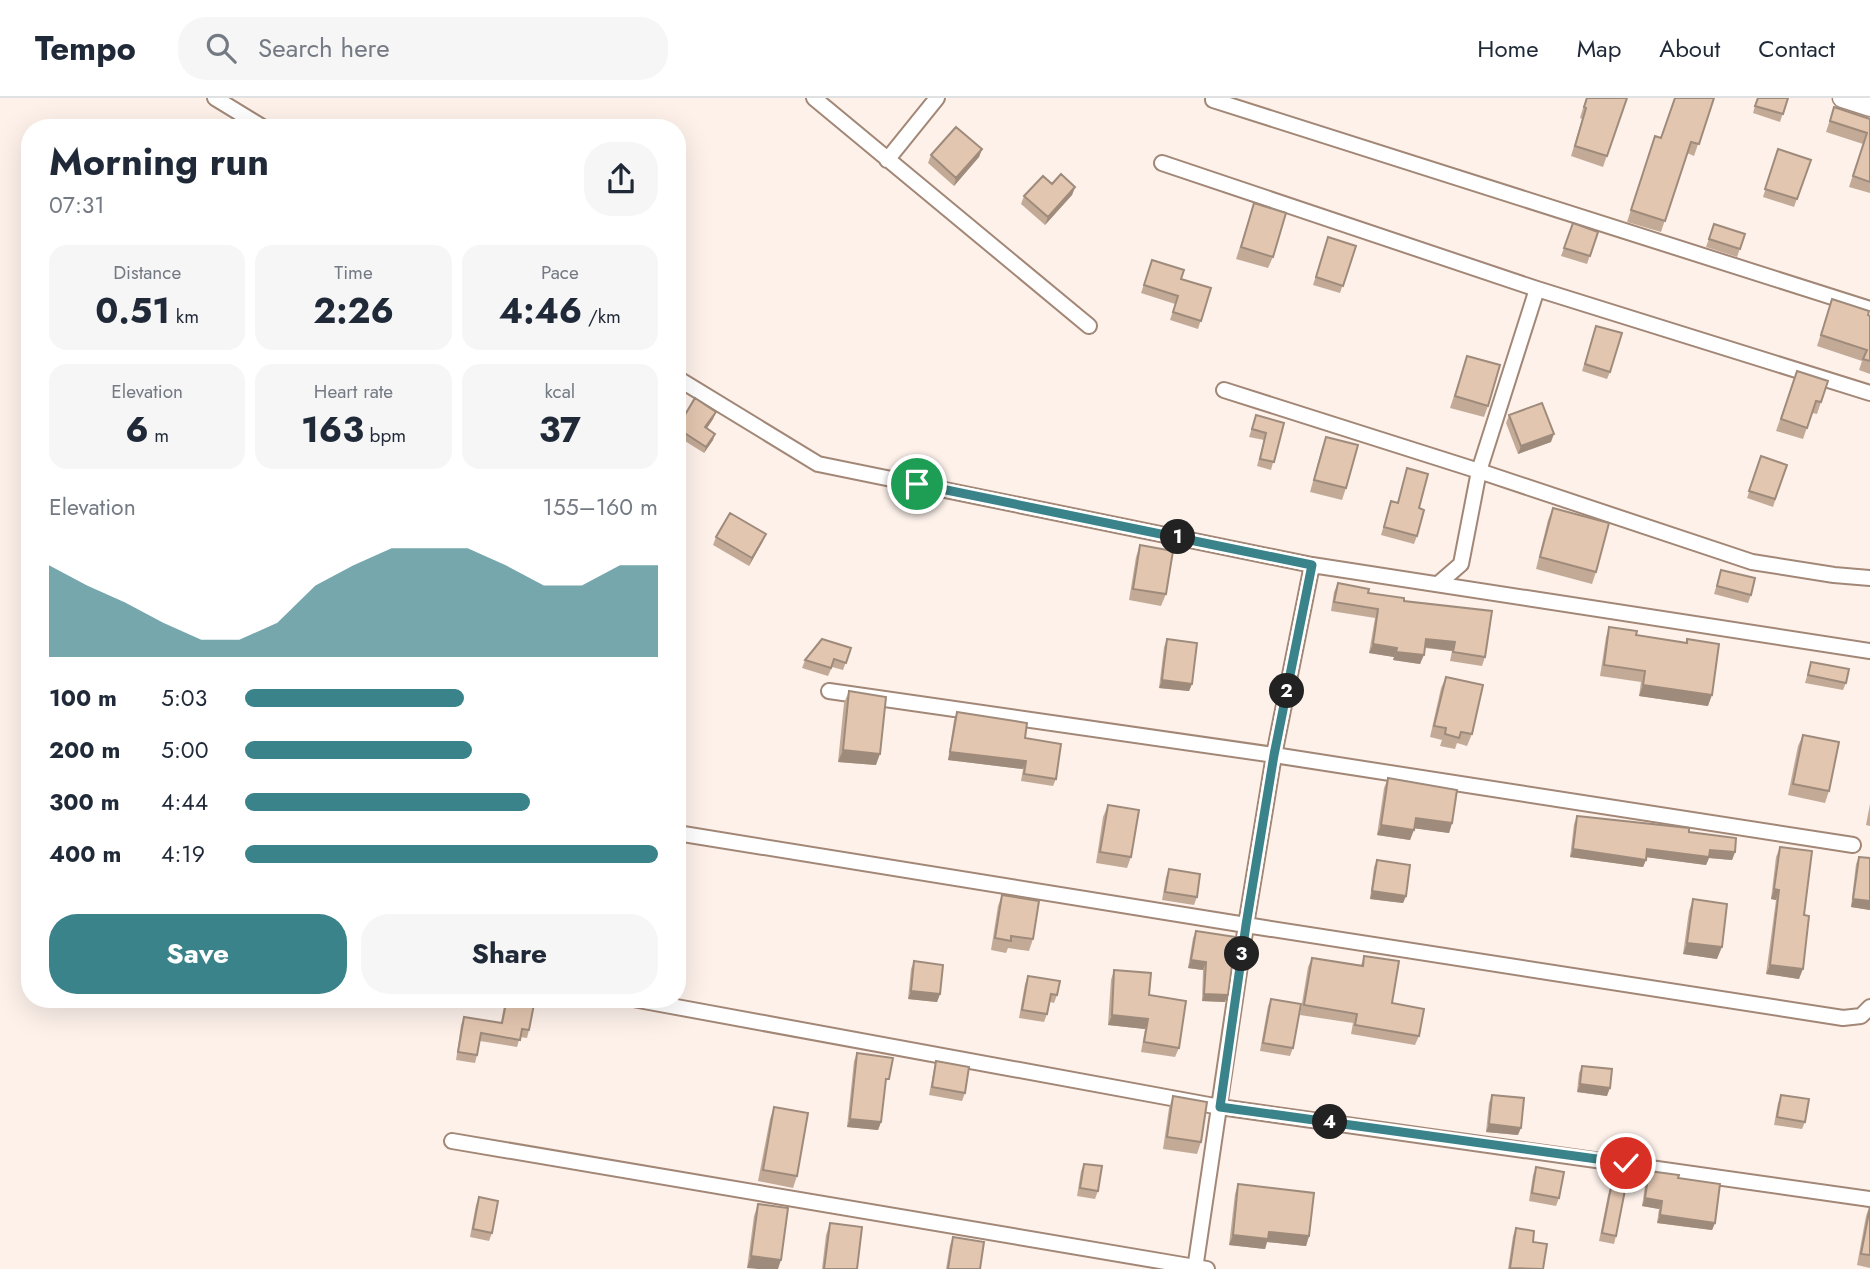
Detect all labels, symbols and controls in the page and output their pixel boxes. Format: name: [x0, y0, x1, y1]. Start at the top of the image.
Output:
search box: [178, 17, 668, 80]
text: Tempo: [35, 25, 136, 72]
icon: search: [202, 29, 240, 67]
text: Search here: [258, 29, 390, 67]
text: Home: [1477, 31, 1539, 66]
text: Map: [1577, 31, 1621, 66]
text: About: [1659, 31, 1720, 66]
text: Contact: [1758, 31, 1835, 66]
text: Morning run: [49, 134, 269, 189]
button: share: [584, 142, 658, 216]
text: 07:31: [49, 188, 105, 222]
text: Distance: [113, 259, 181, 286]
text: Time: [334, 259, 373, 286]
text: Pace: [541, 259, 579, 286]
text: 0.51: [95, 286, 170, 336]
text: 2:26: [313, 286, 394, 336]
text: 4:46: [499, 286, 582, 336]
text: km: [170, 303, 199, 330]
text: /km: [582, 303, 621, 330]
text: Elevation: [111, 378, 183, 405]
text: Heart rate: [314, 378, 393, 405]
text: kcal: [544, 378, 575, 405]
text: 6: [125, 405, 149, 455]
text: 163: [301, 405, 364, 455]
text: 37: [539, 405, 581, 455]
text: m: [149, 422, 169, 449]
text: bpm: [364, 422, 406, 449]
pin: [887, 454, 947, 514]
icon: arrive: [898, 465, 936, 503]
text: Elevation: [49, 490, 136, 524]
text: 155–160 m: [542, 490, 658, 524]
pin: 1: [1160, 520, 1196, 555]
text: 1: [1173, 523, 1182, 550]
pin: 2: [1270, 674, 1304, 708]
text: 2: [1280, 677, 1293, 704]
text: 100 m: [49, 681, 117, 715]
text: 5:03: [161, 681, 207, 715]
text: 200 m: [49, 733, 120, 767]
text: 5:00: [161, 733, 208, 767]
text: 300 m: [49, 785, 120, 819]
text: 4:44: [161, 785, 208, 819]
text: 400 m: [49, 837, 121, 871]
text: 4:19: [161, 837, 205, 871]
button: Save: [49, 914, 347, 994]
button: Share: [361, 914, 658, 994]
pin: 3: [1224, 936, 1260, 972]
text: 3: [1236, 940, 1247, 967]
pin: 4: [1312, 1104, 1348, 1140]
text: 4: [1323, 1108, 1336, 1135]
pin: [1596, 1133, 1656, 1193]
icon: check: [1607, 1144, 1645, 1182]

